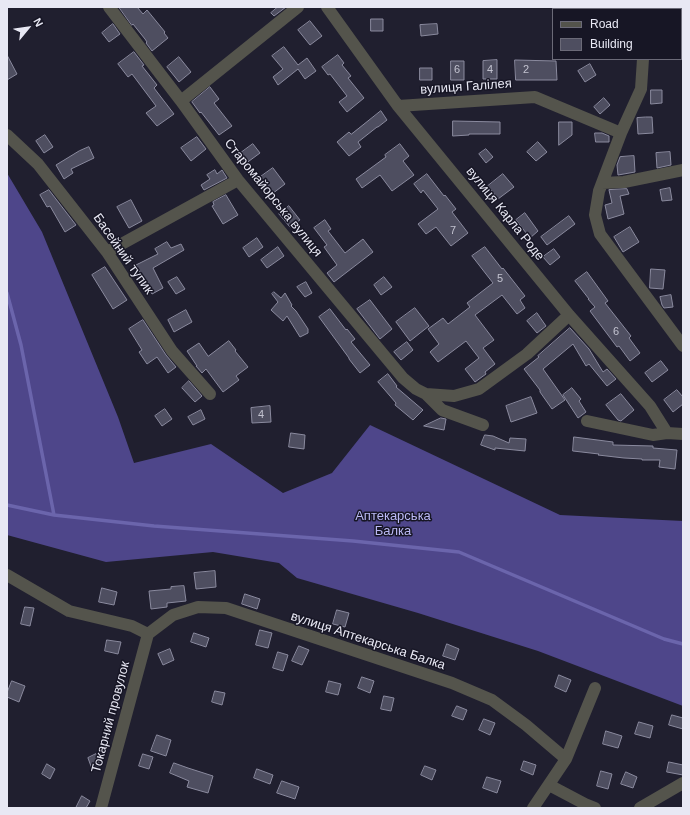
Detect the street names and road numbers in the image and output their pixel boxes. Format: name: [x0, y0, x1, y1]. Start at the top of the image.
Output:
street label: вулиця Галілея: [420, 76, 512, 98]
street label: Старомайорська вулиця: [221, 136, 325, 260]
street label: вулиця Карла Роде: [463, 164, 547, 264]
street label: Басейний тупик: [89, 211, 157, 297]
street label: вулиця Аптекарська Балка: [289, 609, 447, 673]
street label: Токарний провулок: [89, 659, 133, 775]

